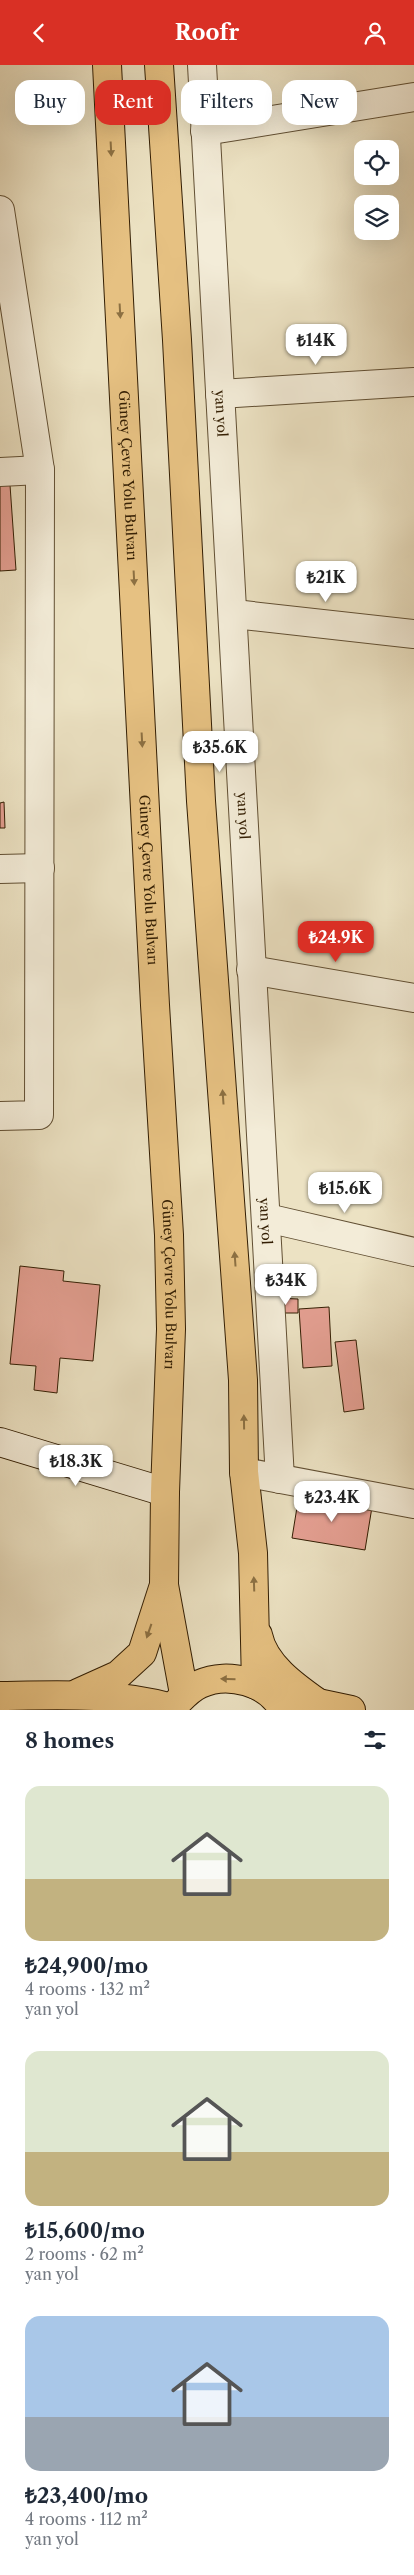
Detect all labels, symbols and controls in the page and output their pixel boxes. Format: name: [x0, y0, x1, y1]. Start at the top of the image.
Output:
icon: back: [25, 19, 53, 47]
text: Roofr: [175, 19, 239, 46]
icon: person: [361, 19, 389, 47]
chip: Buy: [15, 80, 85, 125]
chip: Rent: [95, 80, 171, 125]
chip: Filters: [181, 80, 272, 125]
chip: New: [282, 80, 357, 125]
map controls: [354, 140, 399, 240]
button: locate: [354, 140, 399, 185]
one-way arrow: [108, 141, 116, 157]
button: layers: [354, 195, 399, 240]
one-way arrow: [116, 303, 124, 319]
pin: ₺14K: [286, 323, 346, 366]
text: ₺14K: [297, 330, 335, 350]
street label: yan yol: [211, 388, 232, 437]
street label: Güney Çevre Yolu Bulvarı: [115, 390, 141, 561]
pin: ₺21K: [296, 561, 356, 603]
text: ₺21K: [307, 567, 345, 587]
one-way arrow: [130, 570, 138, 586]
pin: ₺35.6K: [179, 731, 261, 773]
one-way arrow: [138, 733, 146, 749]
text: ₺35.6K: [193, 737, 247, 757]
street label: yan yol: [233, 791, 254, 840]
street label: Güney Çevre Yolu Bulvarı: [135, 794, 162, 966]
pin: ₺24.9K: [295, 921, 377, 963]
text: ₺24.9K: [309, 927, 363, 947]
one-way arrow: [219, 1089, 227, 1105]
pin: ₺15.6K: [304, 1171, 386, 1214]
text: ₺15.6K: [319, 1178, 371, 1198]
street label: yan yol: [255, 1196, 276, 1245]
street label: Güney Çevre Yolu Bulvarı: [158, 1199, 180, 1370]
one-way arrow: [230, 1251, 238, 1267]
pin: ₺34K: [256, 1263, 316, 1306]
text: ₺34K: [266, 1270, 306, 1290]
one-way arrow: [239, 1413, 247, 1429]
pin: ₺18.3K: [35, 1445, 117, 1487]
text: ₺18.3K: [50, 1451, 102, 1471]
pin: ₺23.4K: [291, 1481, 373, 1523]
text: ₺23.4K: [305, 1487, 359, 1507]
one-way arrow: [250, 1575, 258, 1591]
one-way arrow: [145, 1623, 152, 1638]
one-way arrow: [220, 1675, 236, 1683]
icon: filters: [361, 1726, 389, 1754]
text: 8 homes: [25, 1728, 114, 1753]
icon: home: [162, 1819, 252, 1909]
text: ₺24,900/mo: [25, 1953, 148, 1978]
text: 4 rooms · 132 m²: [25, 1979, 150, 1999]
text: yan yol: [25, 1999, 79, 2019]
icon: home: [162, 2084, 252, 2174]
text: ₺15,600/mo: [25, 2218, 145, 2243]
text: 2 rooms · 62 m²: [25, 2244, 144, 2264]
text: yan yol: [25, 2264, 79, 2284]
icon: home: [162, 2349, 252, 2439]
text: ₺23,400/mo: [25, 2483, 148, 2508]
text: 4 rooms · 112 m²: [25, 2509, 148, 2529]
text: yan yol: [25, 2529, 79, 2549]

